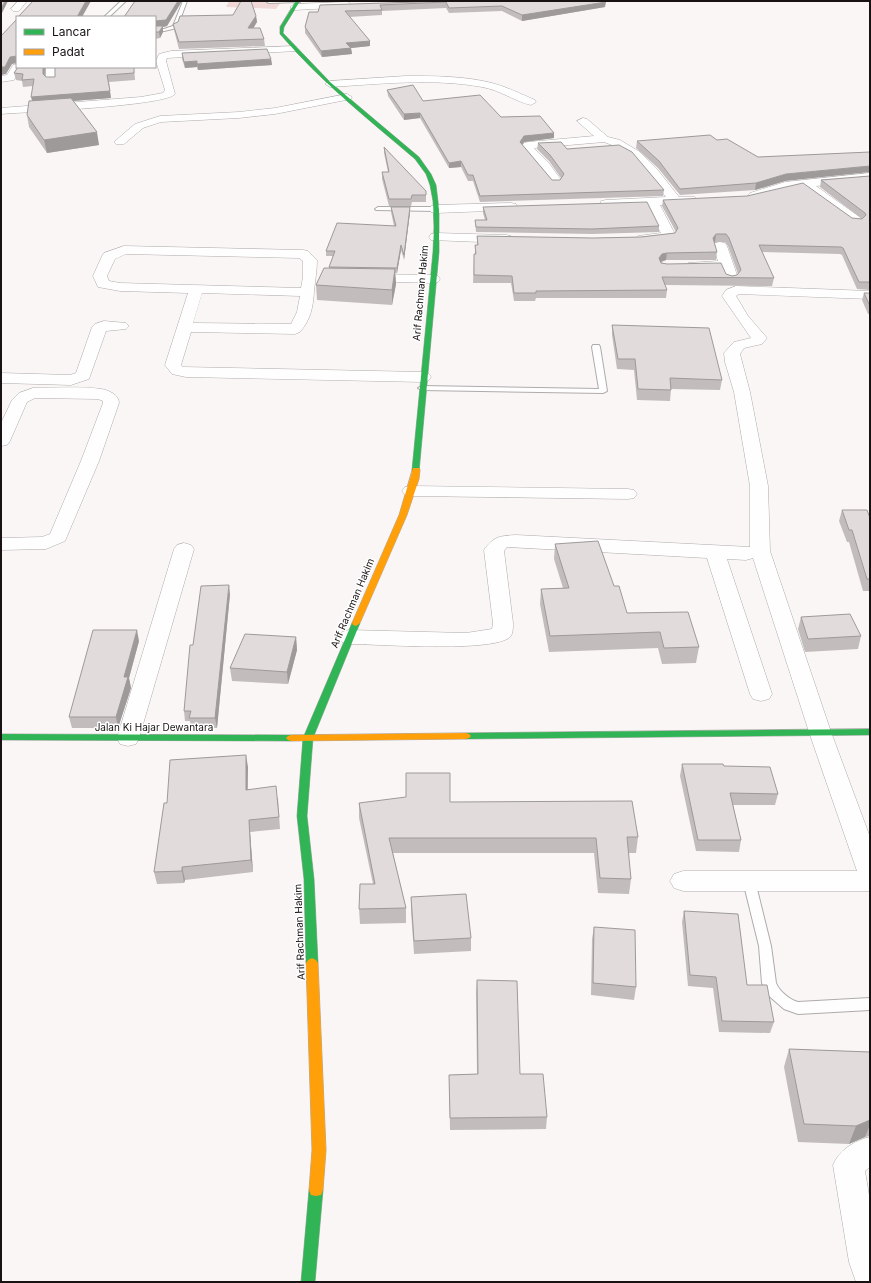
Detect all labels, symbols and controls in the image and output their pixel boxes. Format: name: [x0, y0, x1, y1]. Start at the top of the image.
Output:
legend: [16, 16, 156, 68]
text: Lancar: [52, 24, 91, 39]
text: Padat: [52, 44, 84, 59]
street label: Arif Rachman Hakim: [410, 245, 430, 341]
street label: Arif Rachman Hakim: [328, 556, 376, 650]
street label: Jalan Ki Hajar Dewantara: [95, 721, 213, 733]
street label: Arif Rachman Hakim: [291, 884, 307, 980]

